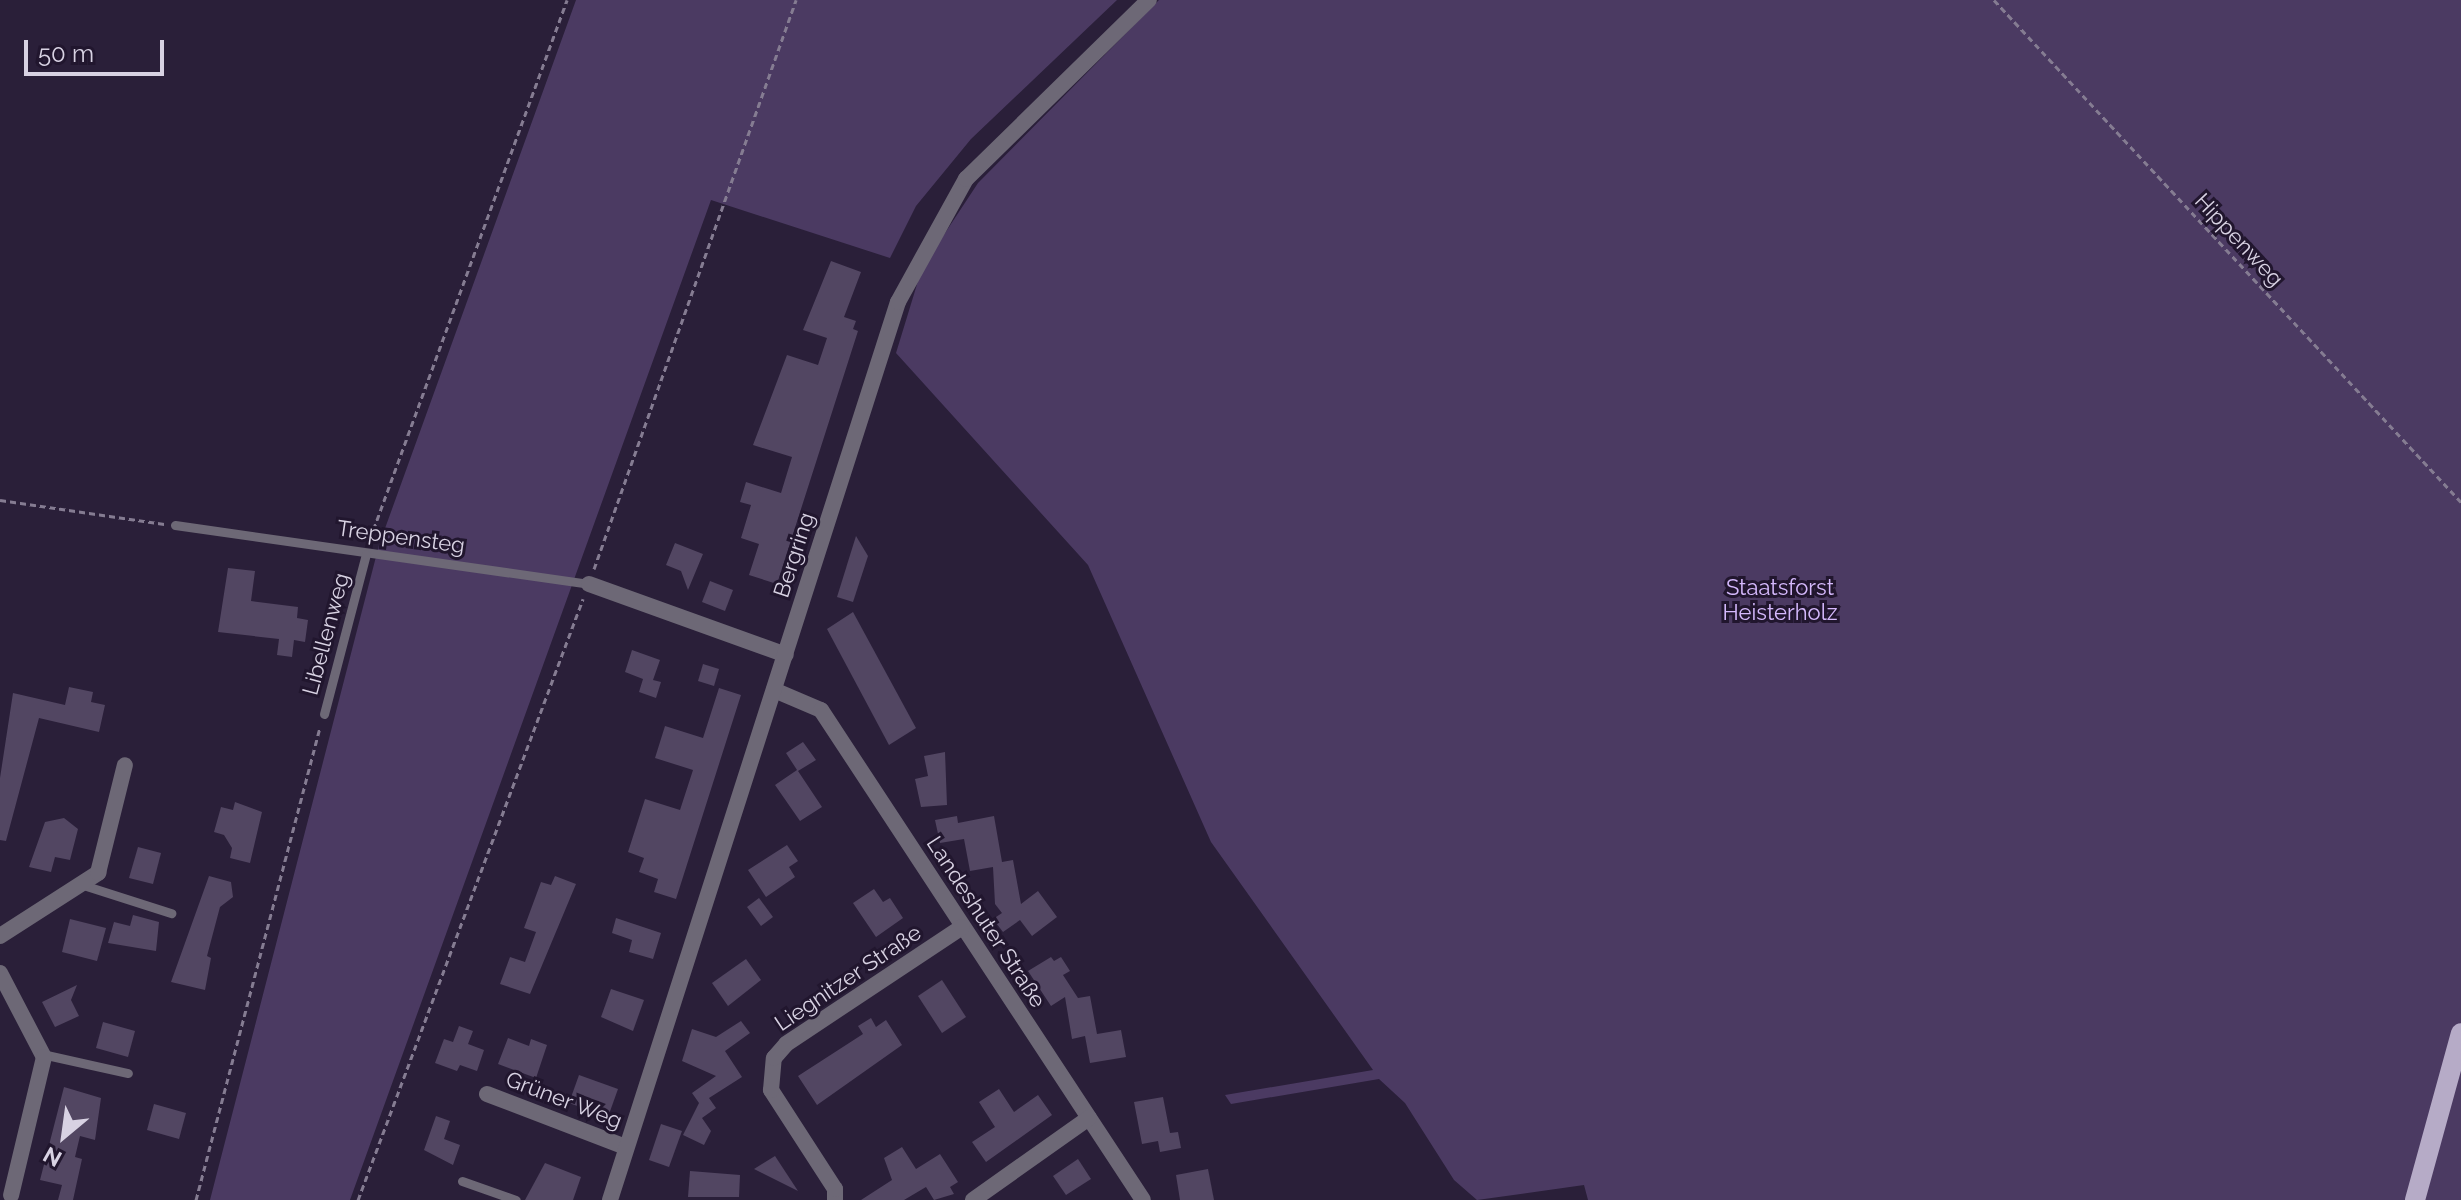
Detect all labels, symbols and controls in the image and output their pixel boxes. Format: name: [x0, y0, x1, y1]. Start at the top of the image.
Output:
scale bar: [28, 24, 168, 74]
text: 50 m: [38, 39, 94, 68]
street label: Hippenweg: [2189, 188, 2289, 292]
street label: Bergring: [768, 509, 820, 601]
street label: Treppensteg: [335, 515, 467, 559]
street label: Libellenweg: [297, 570, 355, 698]
park label: Staatsforst Heisterholz: [1723, 574, 1837, 626]
street label: Landeshuter Straße: [921, 831, 1051, 1013]
street label: Liegnitzer Straße: [770, 919, 926, 1037]
street label: Grüner Weg: [502, 1066, 626, 1134]
north arrow: [24, 1096, 104, 1176]
text: N: [39, 1142, 66, 1172]

